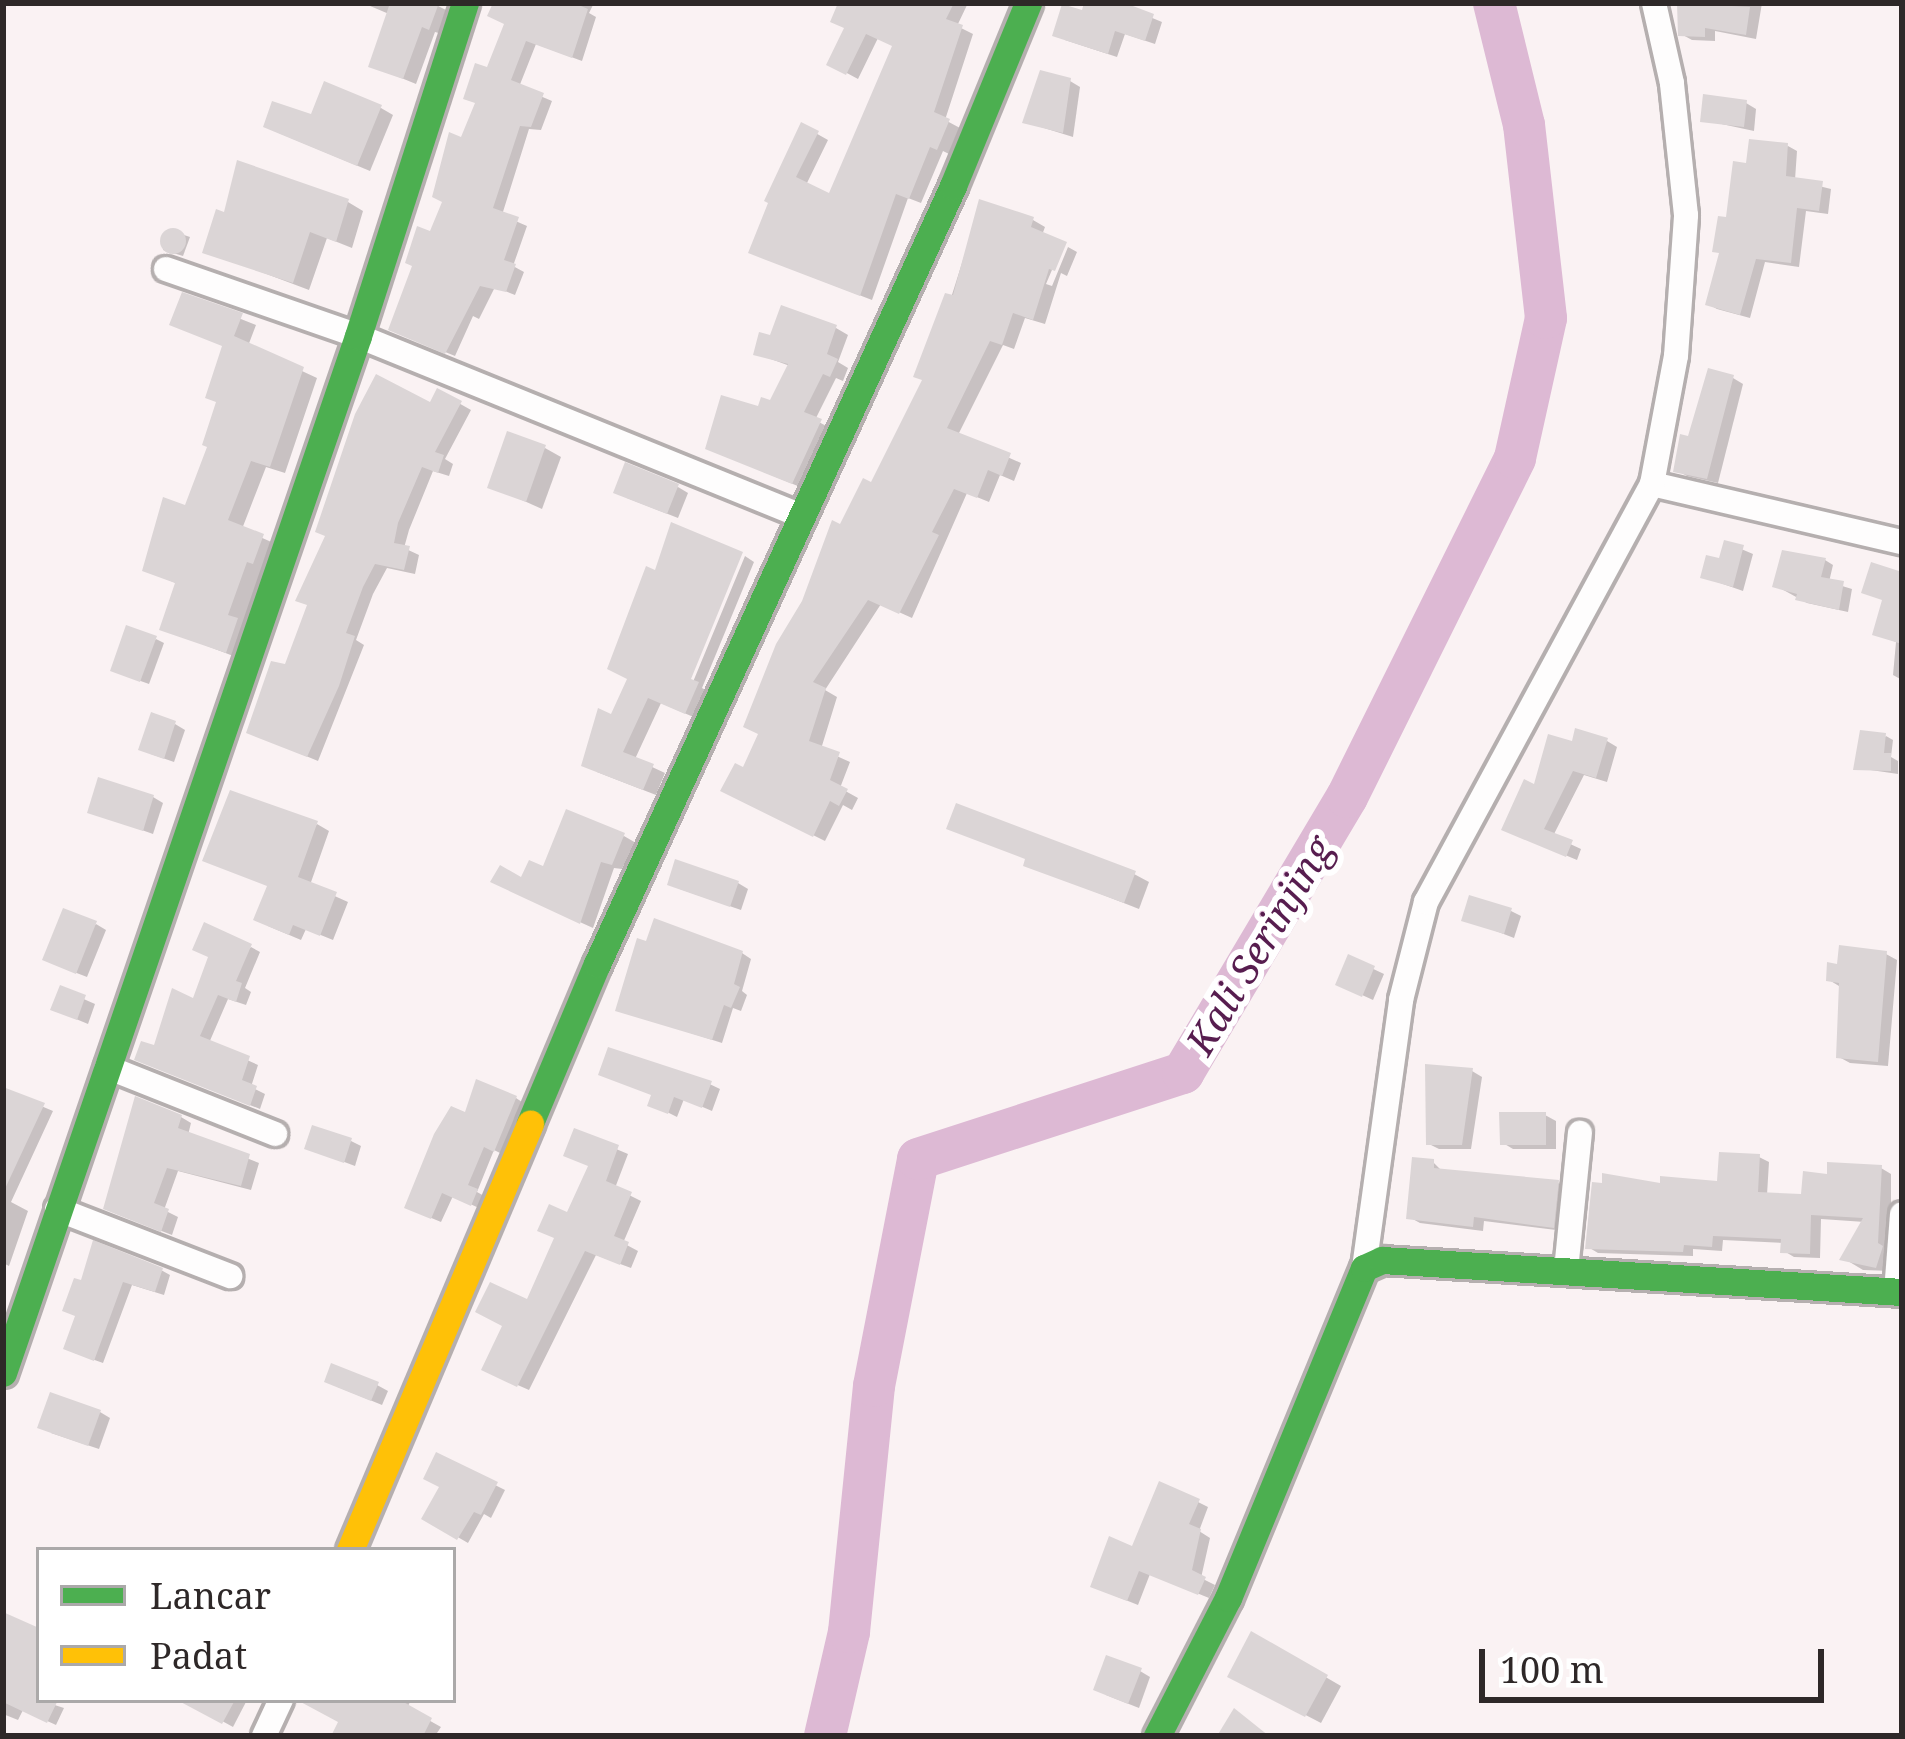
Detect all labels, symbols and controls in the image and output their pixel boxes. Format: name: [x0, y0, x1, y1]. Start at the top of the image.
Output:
water label: Kali Serinjing: [1176, 828, 1342, 1062]
legend: [36, 1547, 456, 1703]
text: Lancar: [150, 1571, 271, 1620]
scale bar: [1485, 1625, 1830, 1699]
text: Padat: [150, 1631, 247, 1680]
text: 100 m: [1500, 1645, 1604, 1694]

